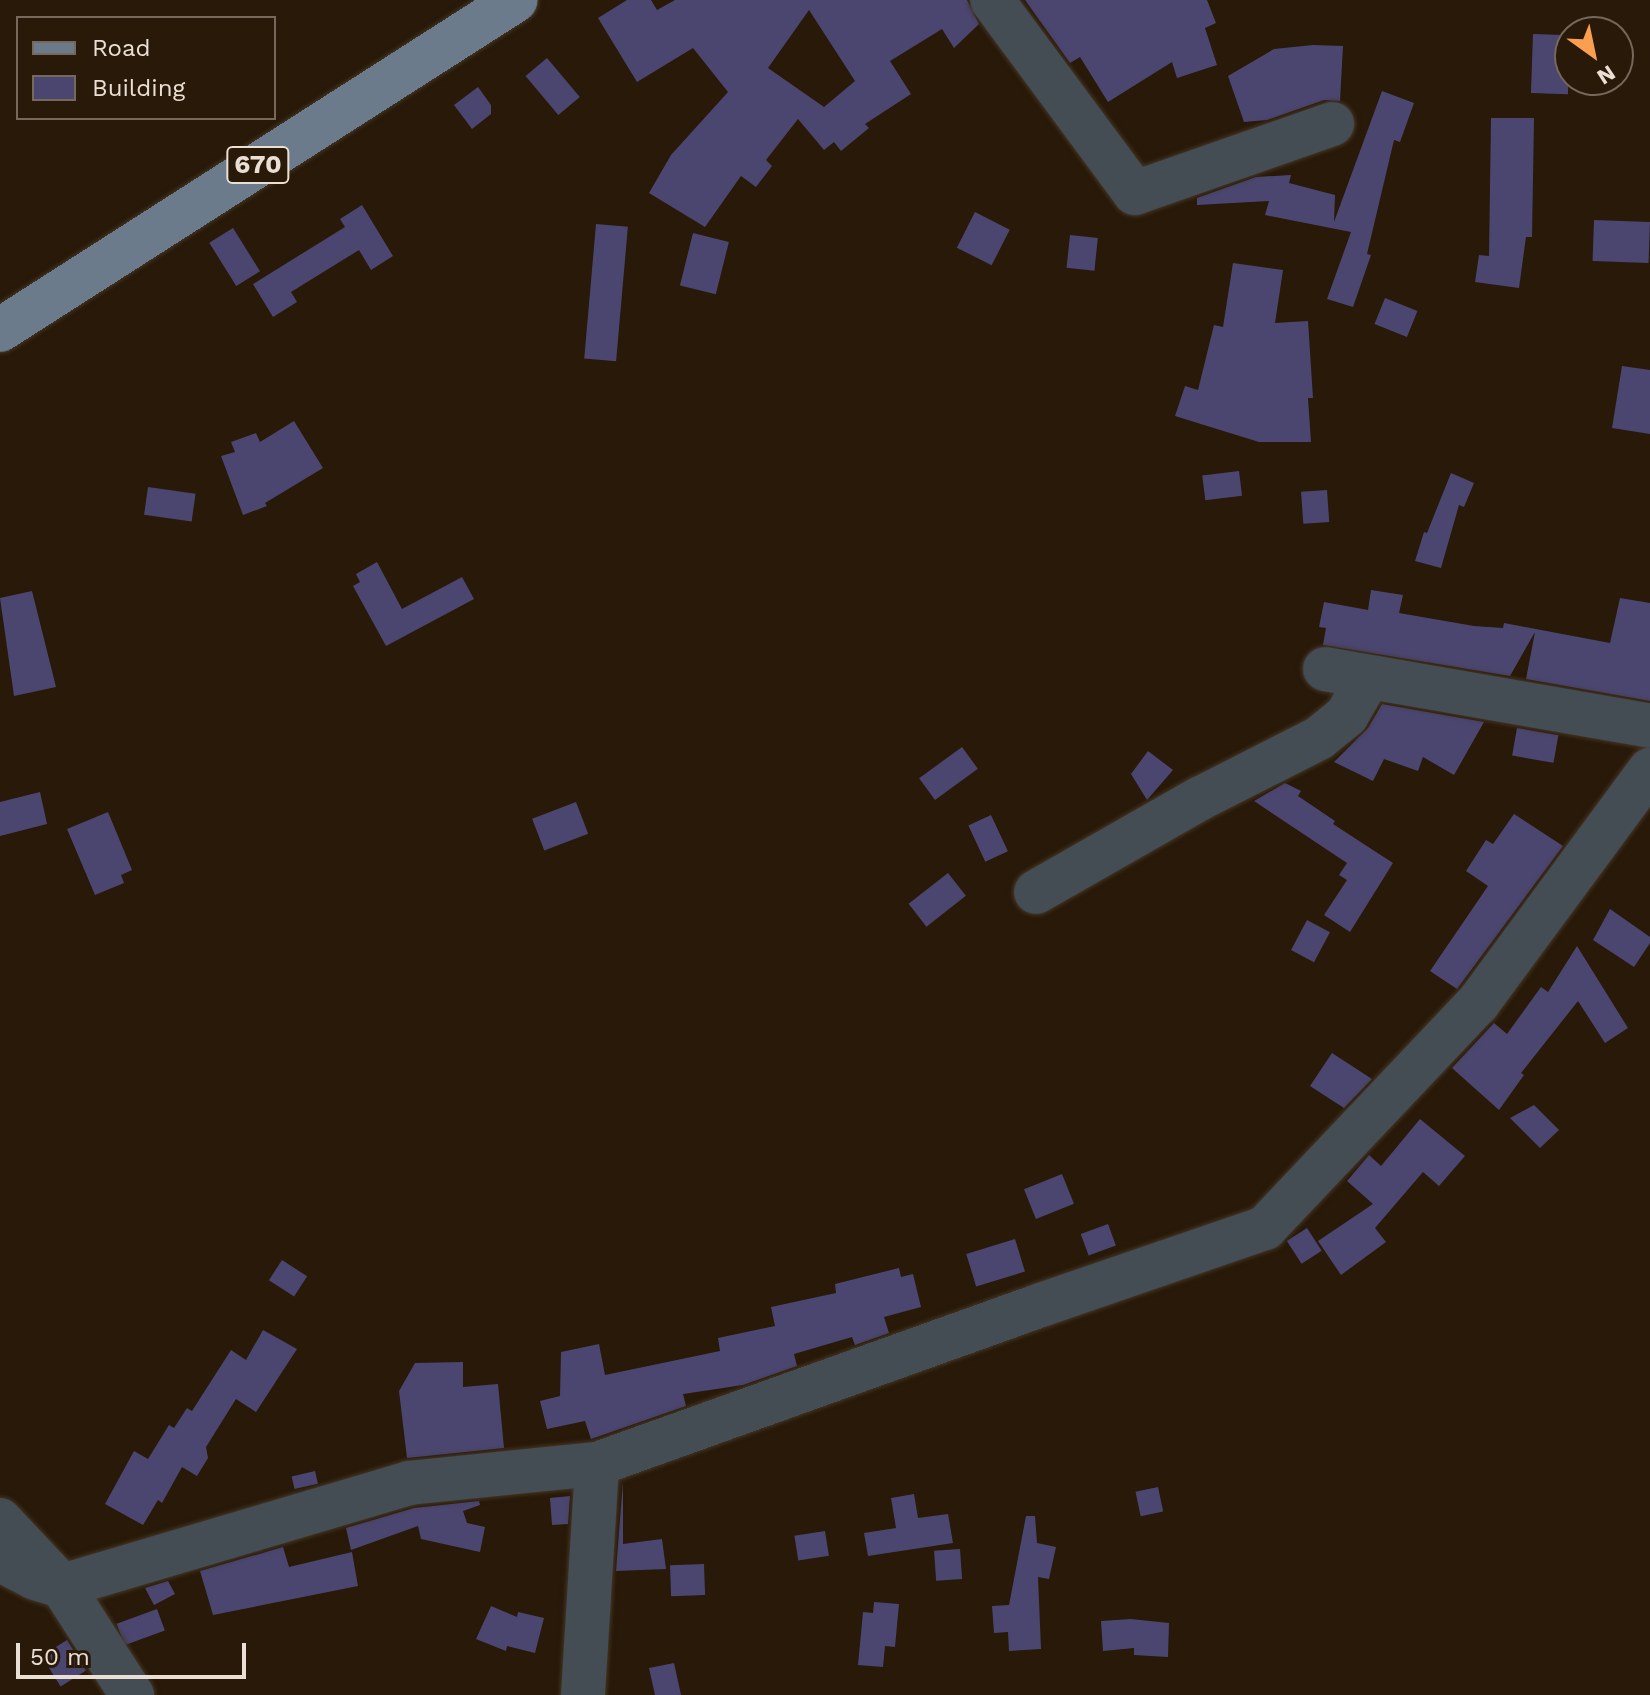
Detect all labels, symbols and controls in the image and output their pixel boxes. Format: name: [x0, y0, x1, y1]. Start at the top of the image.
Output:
legend: [16, 16, 276, 120]
north arrow: [1554, 16, 1634, 96]
text: Road: [92, 34, 151, 62]
text: N: [1593, 60, 1620, 90]
text: Building: [92, 74, 185, 102]
road number: 670: [226, 143, 290, 187]
scale bar: [20, 1627, 250, 1677]
text: 50 m: [30, 1643, 90, 1671]

